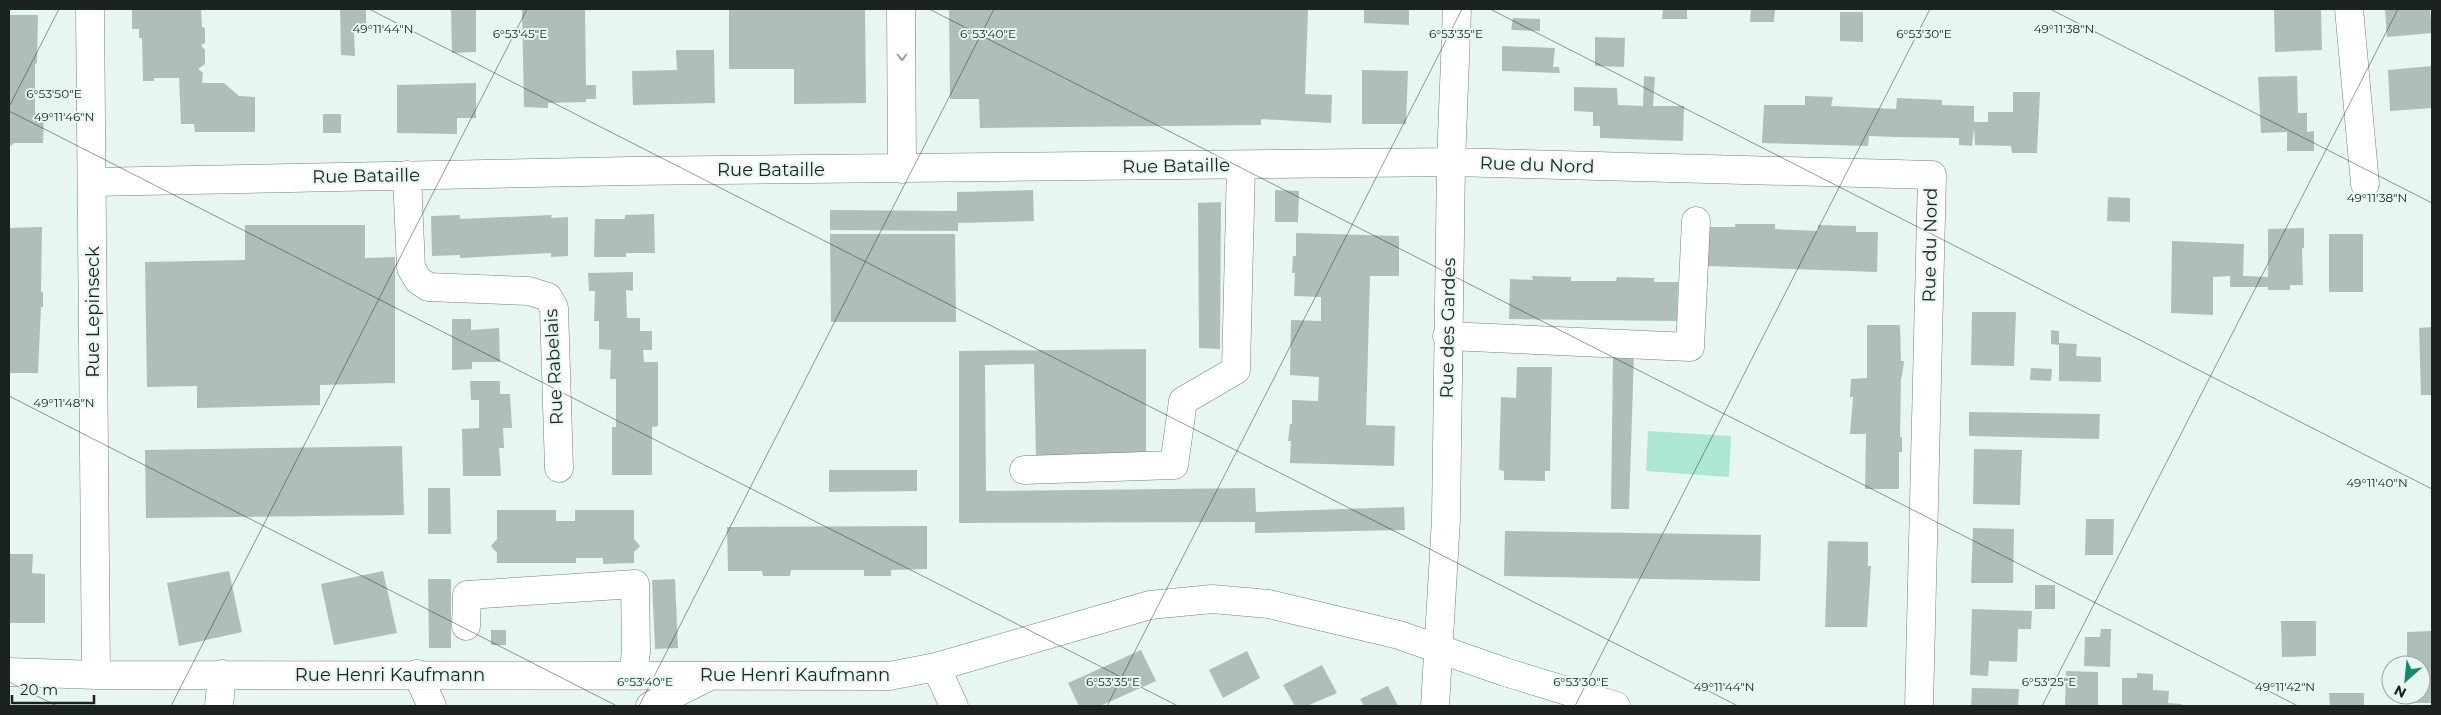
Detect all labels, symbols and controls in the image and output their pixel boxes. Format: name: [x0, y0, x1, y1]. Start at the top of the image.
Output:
text: 49°11'44"N: [352, 21, 414, 36]
text: 49°11'38"N: [2034, 21, 2094, 36]
text: 6°53'45"E: [493, 26, 547, 41]
text: 6°53'40"E: [960, 26, 1016, 41]
text: 6°53'35"E: [1429, 26, 1483, 41]
text: 6°53'30"E: [1896, 26, 1952, 41]
one-way arrow: [897, 54, 907, 62]
text: 6°53'50"E: [26, 86, 82, 101]
text: 49°11'46"N: [34, 109, 94, 124]
street label: Rue du Nord: [1479, 152, 1595, 178]
street label: Rue Bataille: [1122, 154, 1230, 178]
street label: Rue Bataille: [717, 159, 825, 181]
street label: Rue Bataille: [312, 164, 420, 188]
street label: Rue du Nord: [1918, 187, 1942, 303]
text: 49°11'38"N: [2347, 190, 2407, 205]
street label: Rue Lepinseck: [82, 246, 104, 378]
street label: Rue des Gardes: [1436, 257, 1460, 399]
street label: Rue Rabelais: [540, 308, 568, 426]
text: 49°11'48"N: [33, 395, 95, 410]
text: 49°11'40"N: [2346, 475, 2408, 490]
north arrow: [2381, 655, 2431, 705]
street label: Rue Henri Kaufmann: [295, 664, 485, 686]
street label: Rue Henri Kaufmann: [700, 664, 890, 686]
scale bar: [12, 672, 95, 704]
text: 6°53'40"E: [617, 674, 673, 689]
text: 6°53'35"E: [1086, 674, 1140, 689]
text: 6°53'30"E: [1553, 674, 1609, 689]
text: 6°53'25"E: [2022, 674, 2076, 689]
text: 49°11'44"N: [1693, 679, 1755, 694]
text: 49°11'42"N: [2255, 679, 2315, 694]
text: 20 m: [20, 680, 58, 699]
text: N: [2391, 681, 2409, 702]

